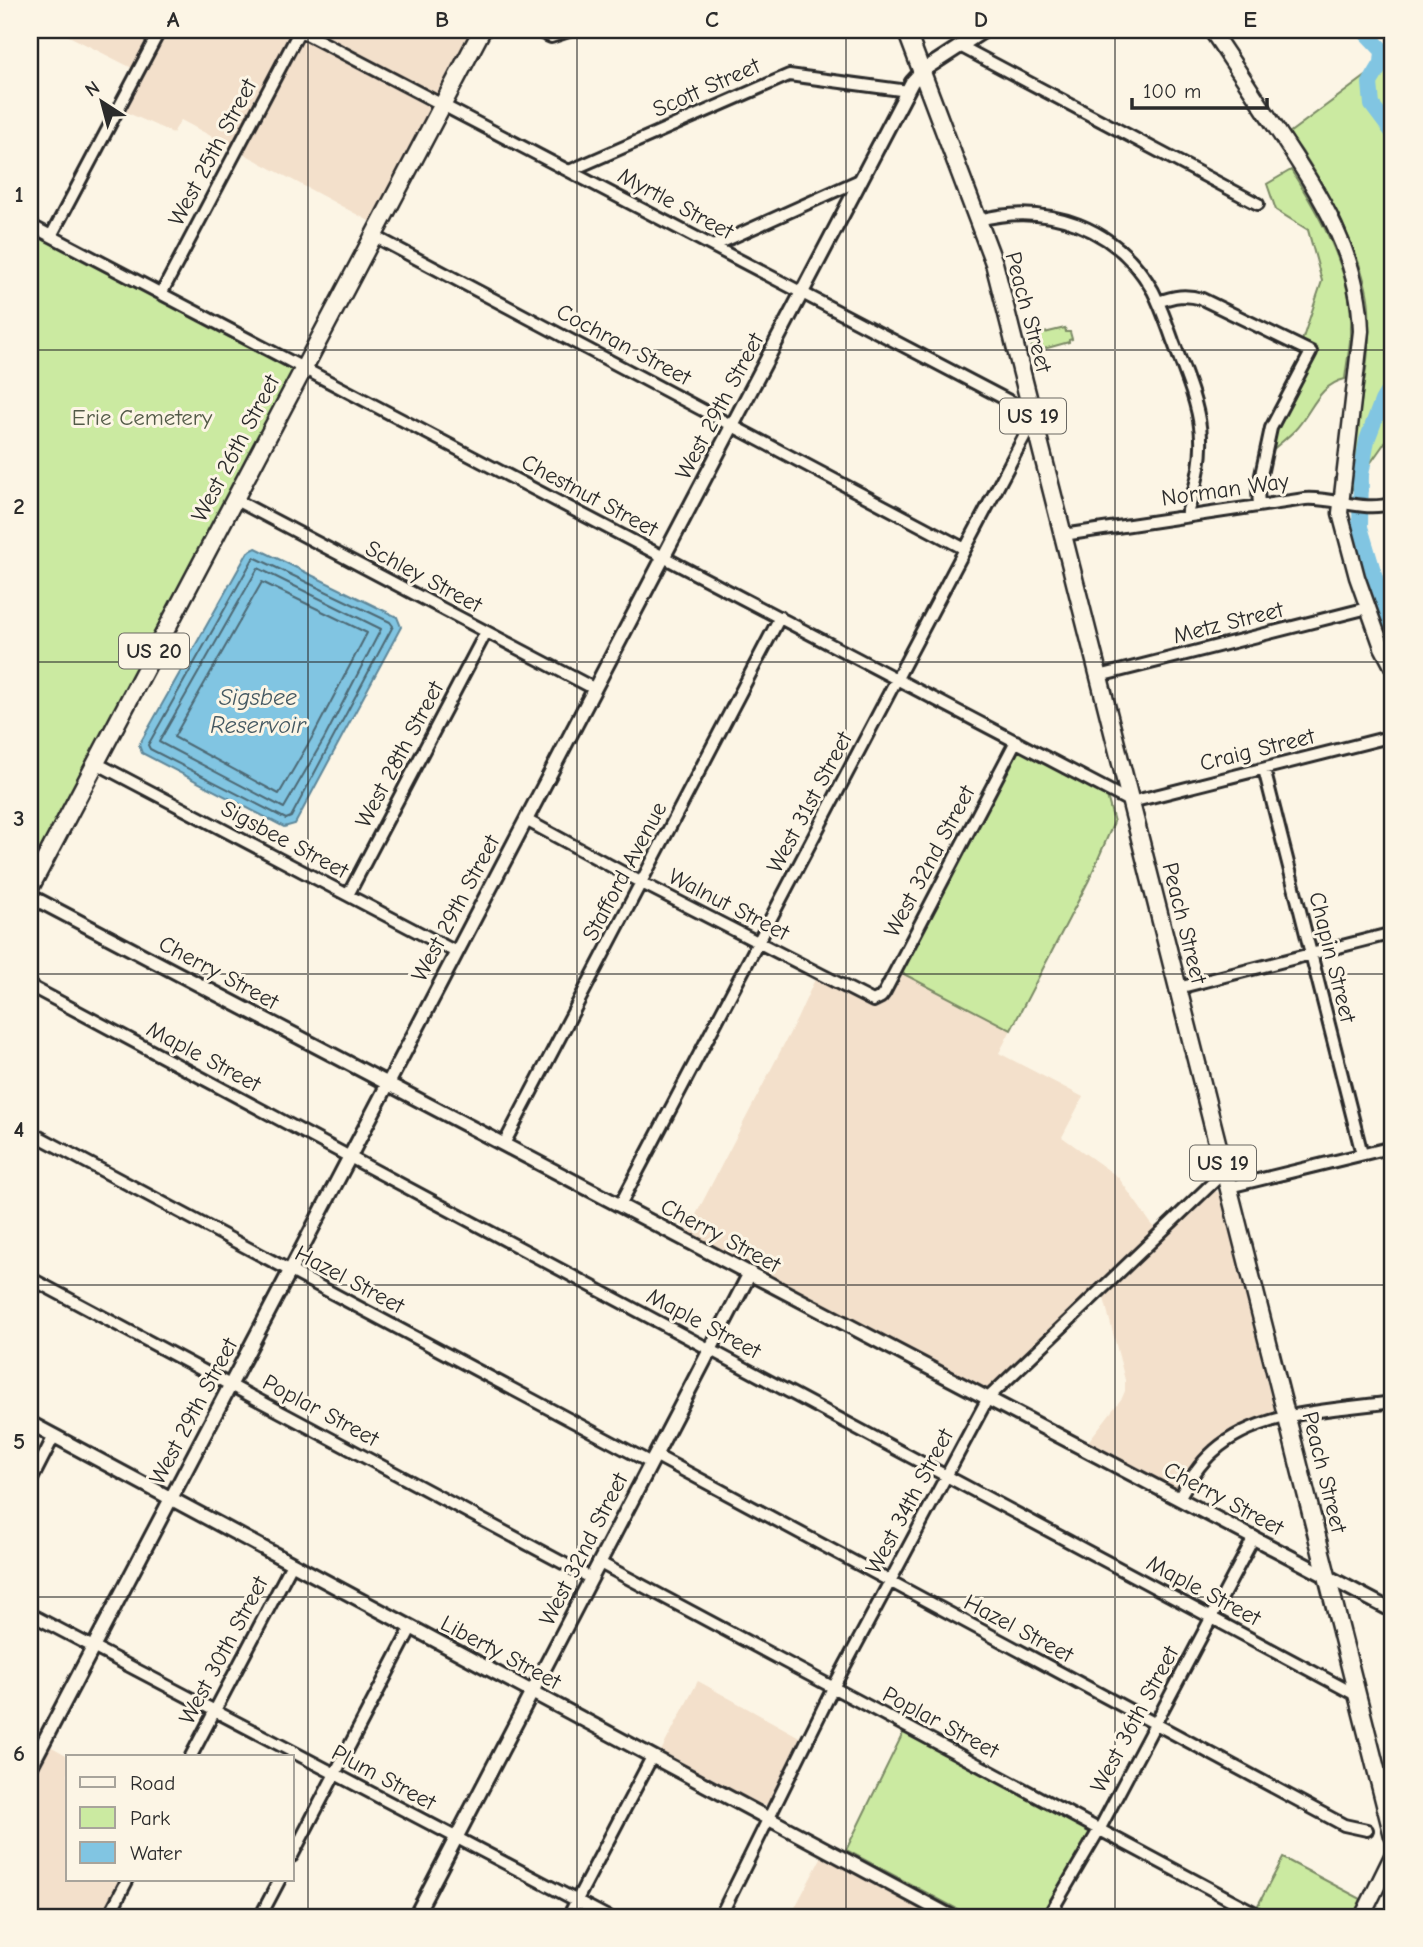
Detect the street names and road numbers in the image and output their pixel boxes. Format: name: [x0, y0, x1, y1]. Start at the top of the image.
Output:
street label: Scott Street: [649, 51, 765, 123]
street label: West 25th Street: [162, 73, 263, 230]
street label: Myrtle Street: [613, 162, 739, 246]
street label: Peach Street: [999, 249, 1058, 377]
street label: Cochran Street: [552, 298, 697, 392]
street label: West 29th Street: [669, 327, 770, 484]
street label: West 26th Street: [185, 369, 286, 526]
road number: US 19: [1000, 398, 1066, 434]
street label: Chestnut Street: [517, 448, 664, 543]
street label: Norman Way: [1160, 467, 1291, 512]
street label: Schley Street: [361, 534, 488, 619]
street label: Metz Street: [1170, 595, 1287, 649]
road number: US 20: [119, 634, 189, 668]
street label: West 28th Street: [350, 675, 450, 832]
street label: Craig Street: [1197, 722, 1319, 777]
street label: West 31st Street: [761, 726, 859, 877]
street label: West 32nd Street: [878, 780, 981, 942]
street label: Sigsbee Street: [216, 795, 354, 885]
street label: Stafford Avenue: [577, 797, 672, 945]
street label: West 29th Street: [405, 829, 506, 986]
street label: Peach Street: [1156, 860, 1213, 988]
street label: Walnut Street: [664, 863, 795, 947]
street label: Chapin Street: [1303, 889, 1362, 1027]
street label: Cherry Street: [154, 930, 285, 1016]
street label: Maple Street: [142, 1015, 267, 1098]
road number: US 19: [1190, 1146, 1256, 1180]
street label: Cherry Street: [656, 1193, 787, 1279]
street label: Hazel Street: [291, 1239, 410, 1320]
street label: Maple Street: [642, 1282, 767, 1365]
street label: West 29th Street: [143, 1332, 244, 1489]
street label: Poplar Street: [258, 1369, 385, 1453]
street label: Peach Street: [1296, 1409, 1353, 1537]
street label: West 34th Street: [860, 1423, 960, 1579]
street label: Cherry Street: [1159, 1456, 1290, 1542]
street label: West 32nd Street: [533, 1467, 634, 1630]
street label: Maple Street: [1142, 1549, 1267, 1632]
street label: West 30th Street: [173, 1570, 274, 1729]
street label: Hazel Street: [960, 1588, 1079, 1669]
street label: Liberty Street: [436, 1610, 567, 1696]
street label: West 36th Street: [1084, 1640, 1185, 1797]
street label: Poplar Street: [878, 1681, 1005, 1765]
street label: Plum Street: [327, 1739, 442, 1817]

